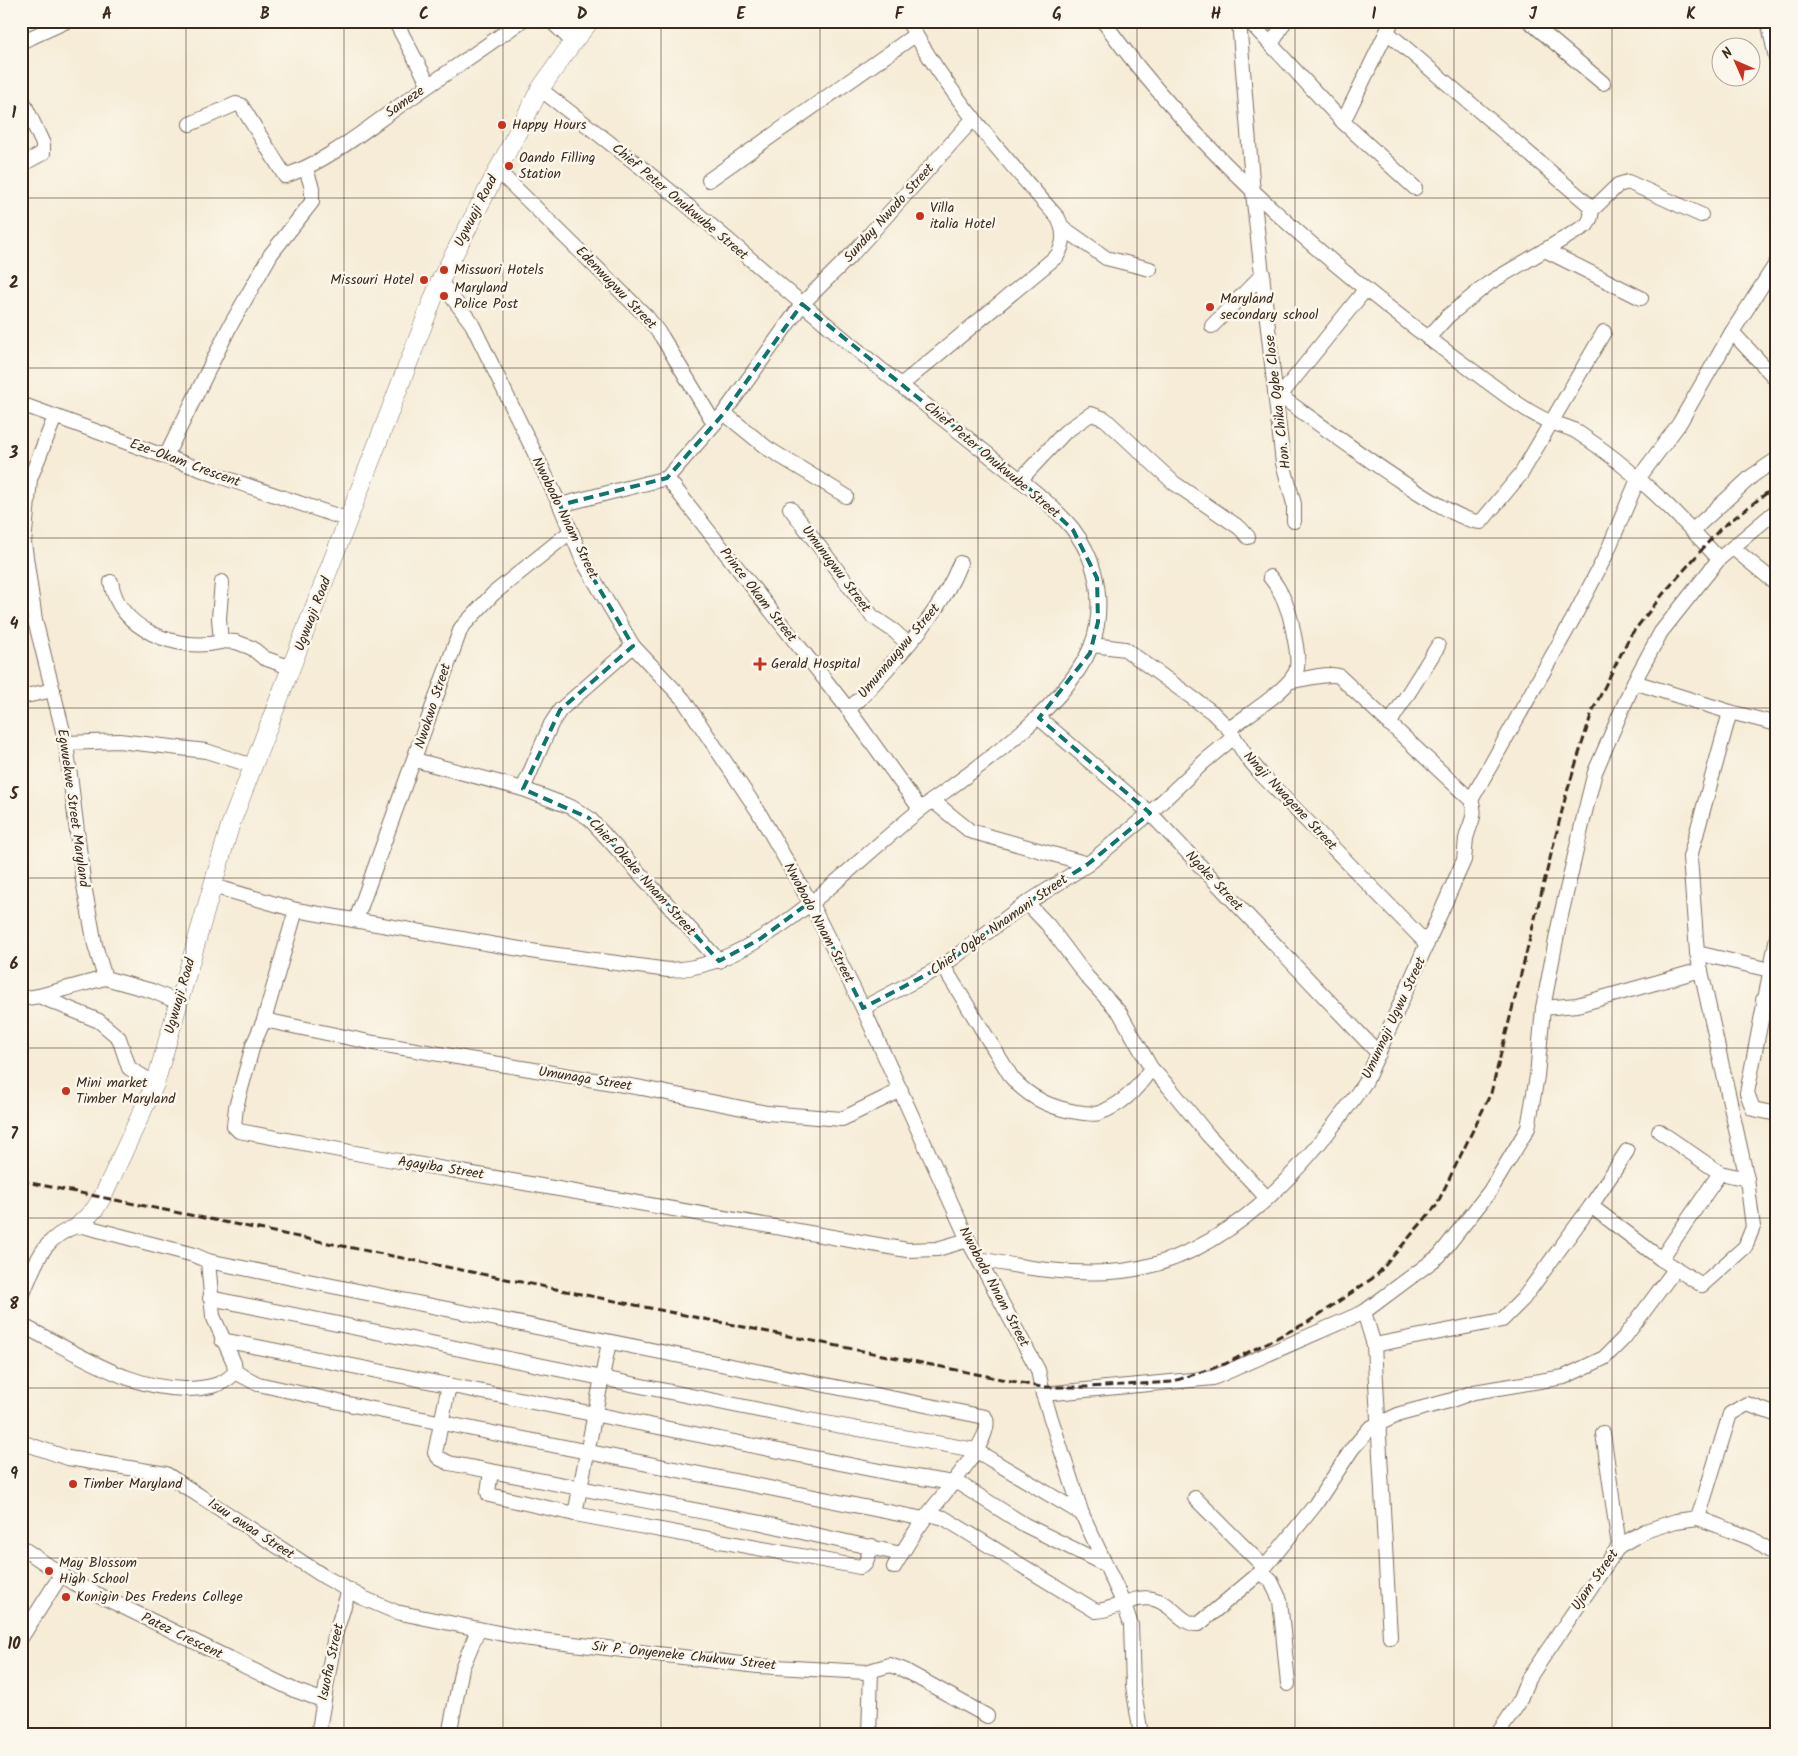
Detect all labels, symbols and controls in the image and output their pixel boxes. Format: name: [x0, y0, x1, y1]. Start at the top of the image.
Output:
text: A: [102, 2, 112, 27]
text: B: [260, 2, 270, 27]
text: C: [419, 2, 429, 27]
text: D: [577, 2, 588, 27]
text: E: [737, 2, 747, 27]
text: F: [895, 2, 905, 27]
text: G: [1052, 2, 1062, 27]
text: H: [1211, 2, 1221, 27]
text: I: [1372, 2, 1377, 27]
text: J: [1529, 2, 1538, 27]
text: K: [1686, 2, 1696, 27]
north arrow: [1710, 38, 1760, 88]
text: N: [1717, 42, 1739, 64]
street label: Sameze: [381, 80, 430, 124]
text: 1: [12, 101, 17, 126]
place label: Happy Hours: [512, 114, 587, 136]
marker: Happy Hours: [496, 119, 508, 131]
street label: Chief Peter Onukwube Street: [607, 138, 754, 266]
place label: Oando Filling Station: [519, 147, 596, 185]
street label: Sunday Nwodo Street: [838, 158, 940, 268]
marker: Oando Filling Station: [503, 160, 515, 172]
street label: Ugwuaji Road: [448, 170, 504, 251]
place label: Villa italia Hotel: [930, 197, 996, 235]
marker: Villa italia Hotel: [914, 210, 926, 222]
street label: Edenwugwu Street: [570, 241, 662, 335]
place label: Missuori Hotels: [454, 259, 544, 281]
marker: Missuori Hotels: [438, 264, 450, 276]
place label: Missouri Hotel: [330, 269, 415, 291]
text: 2: [9, 271, 19, 296]
marker: Missouri Hotel: [418, 274, 430, 286]
place label: Maryland Police Post: [454, 277, 519, 315]
place label: Maryland secondary school: [1220, 288, 1319, 326]
marker: Maryland Police Post: [438, 290, 450, 302]
marker: Maryland secondary school: [1204, 301, 1216, 313]
street label: Hon. Chika Ogbe Close: [1259, 333, 1297, 470]
street label: Chief Peter Onukwube Street: [919, 396, 1066, 524]
street label: Eze-Okam Crescent: [127, 433, 244, 493]
text: 3: [9, 441, 19, 466]
street label: Nwobodo Nnam Street: [526, 453, 604, 583]
street label: Umunugwu Street: [796, 521, 877, 618]
street label: Prince Okam Street: [714, 543, 802, 648]
street label: Ugwuaji Road: [289, 573, 338, 655]
street label: Umunnaugwu Street: [853, 598, 946, 703]
text: 4: [10, 612, 19, 637]
place label: Gerald Hospital: [771, 653, 861, 675]
marker: Gerald Hospital: [753, 657, 767, 671]
street label: Nwokwo Street: [409, 660, 457, 752]
street label: Egwuekwe Street Maryland: [51, 727, 95, 890]
street label: Nnaji Nwagene Street: [1238, 746, 1343, 856]
text: 5: [9, 782, 20, 807]
street label: Chief Okeke Nnam Street: [583, 813, 701, 941]
street label: Ngoke Street: [1180, 846, 1249, 917]
street label: Nwobodo Nnam Street: [778, 859, 860, 988]
street label: Chief Ogbe Nnamani Street: [926, 869, 1073, 981]
text: 6: [10, 952, 19, 977]
street label: Umunnaji Ugwu Street: [1356, 953, 1432, 1083]
street label: Ugwuaji Road: [159, 954, 202, 1037]
street label: Umunaga Street: [537, 1061, 634, 1097]
place label: Mini market Timber Maryland: [76, 1072, 176, 1110]
marker: Mini market Timber Maryland: [60, 1085, 72, 1097]
text: 7: [10, 1122, 18, 1147]
street label: Agayiba Street: [396, 1150, 486, 1186]
street label: Nwobodo Nnam Street: [953, 1223, 1035, 1352]
text: 8: [9, 1292, 19, 1317]
text: 9: [10, 1462, 18, 1487]
place label: Timber Maryland: [83, 1473, 183, 1495]
marker: Timber Maryland: [67, 1478, 79, 1490]
street label: Isuu awaa Street: [203, 1493, 299, 1566]
street label: Ujam Street: [1566, 1544, 1625, 1615]
place label: May Blossom High School: [59, 1552, 137, 1590]
marker: May Blossom High School: [43, 1565, 55, 1577]
place label: Konigin Des Fredens College: [76, 1586, 243, 1608]
marker: Konigin Des Fredens College: [60, 1591, 72, 1603]
street label: Patez Crescent: [137, 1607, 227, 1666]
street label: Isuofia Street: [312, 1621, 350, 1703]
text: 10: [7, 1632, 21, 1657]
street label: Sir P. Onyeneke Chukwu Street: [591, 1635, 778, 1677]

